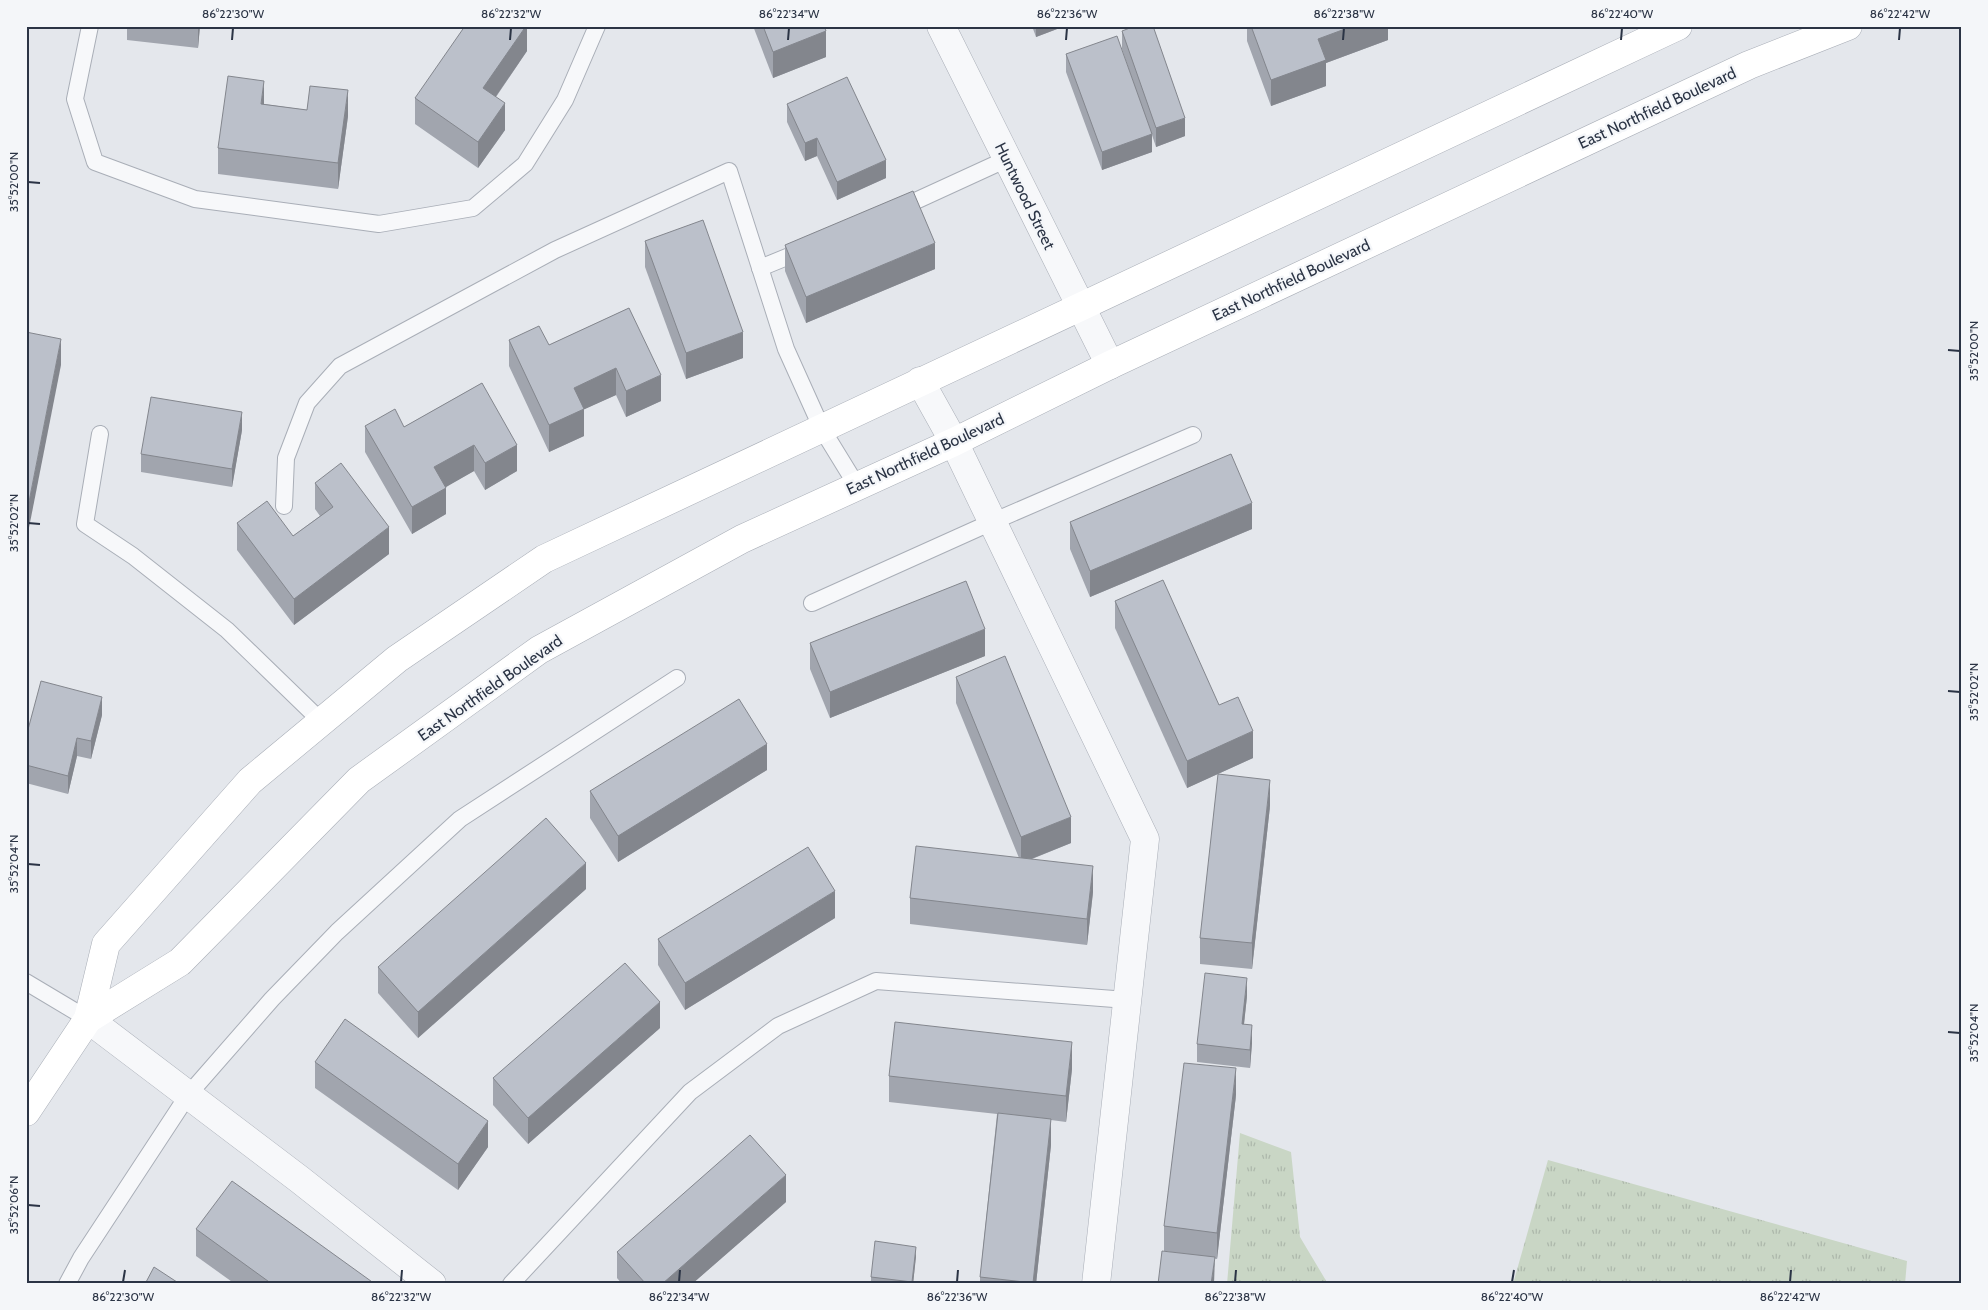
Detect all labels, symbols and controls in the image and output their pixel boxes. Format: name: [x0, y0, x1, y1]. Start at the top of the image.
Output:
text: 86°22'30"W: [202, 6, 265, 21]
text: 86°22'32"W: [481, 6, 542, 21]
text: 86°22'34"W: [759, 6, 820, 21]
text: 86°22'36"W: [1037, 6, 1098, 21]
text: 86°22'38"W: [1313, 6, 1375, 21]
text: 86°22'40"W: [1591, 6, 1654, 21]
text: 86°22'42"W: [1870, 6, 1931, 21]
street label: East Northfield Boulevard: [1575, 63, 1739, 153]
street label: Huntwood Street: [991, 140, 1059, 253]
text: 35°52'00"N: [6, 152, 21, 212]
street label: East Northfield Boulevard: [1209, 235, 1373, 325]
text: 35°52'00"N: [1966, 321, 1981, 381]
street label: East Northfield Boulevard: [843, 409, 1007, 499]
text: 35°52'02"N: [6, 494, 21, 552]
street label: East Northfield Boulevard: [414, 631, 566, 745]
text: 35°52'02"N: [1966, 663, 1981, 721]
text: 35°52'04"N: [6, 835, 21, 893]
text: 35°52'04"N: [1966, 1004, 1981, 1062]
text: 35°52'06"N: [6, 1176, 21, 1234]
text: 86°22'30"W: [92, 1289, 155, 1304]
text: 86°22'32"W: [371, 1289, 432, 1304]
text: 86°22'34"W: [649, 1289, 710, 1304]
text: 86°22'36"W: [927, 1289, 988, 1304]
text: 86°22'38"W: [1204, 1289, 1266, 1304]
text: 86°22'40"W: [1481, 1289, 1544, 1304]
text: 86°22'42"W: [1760, 1289, 1821, 1304]

